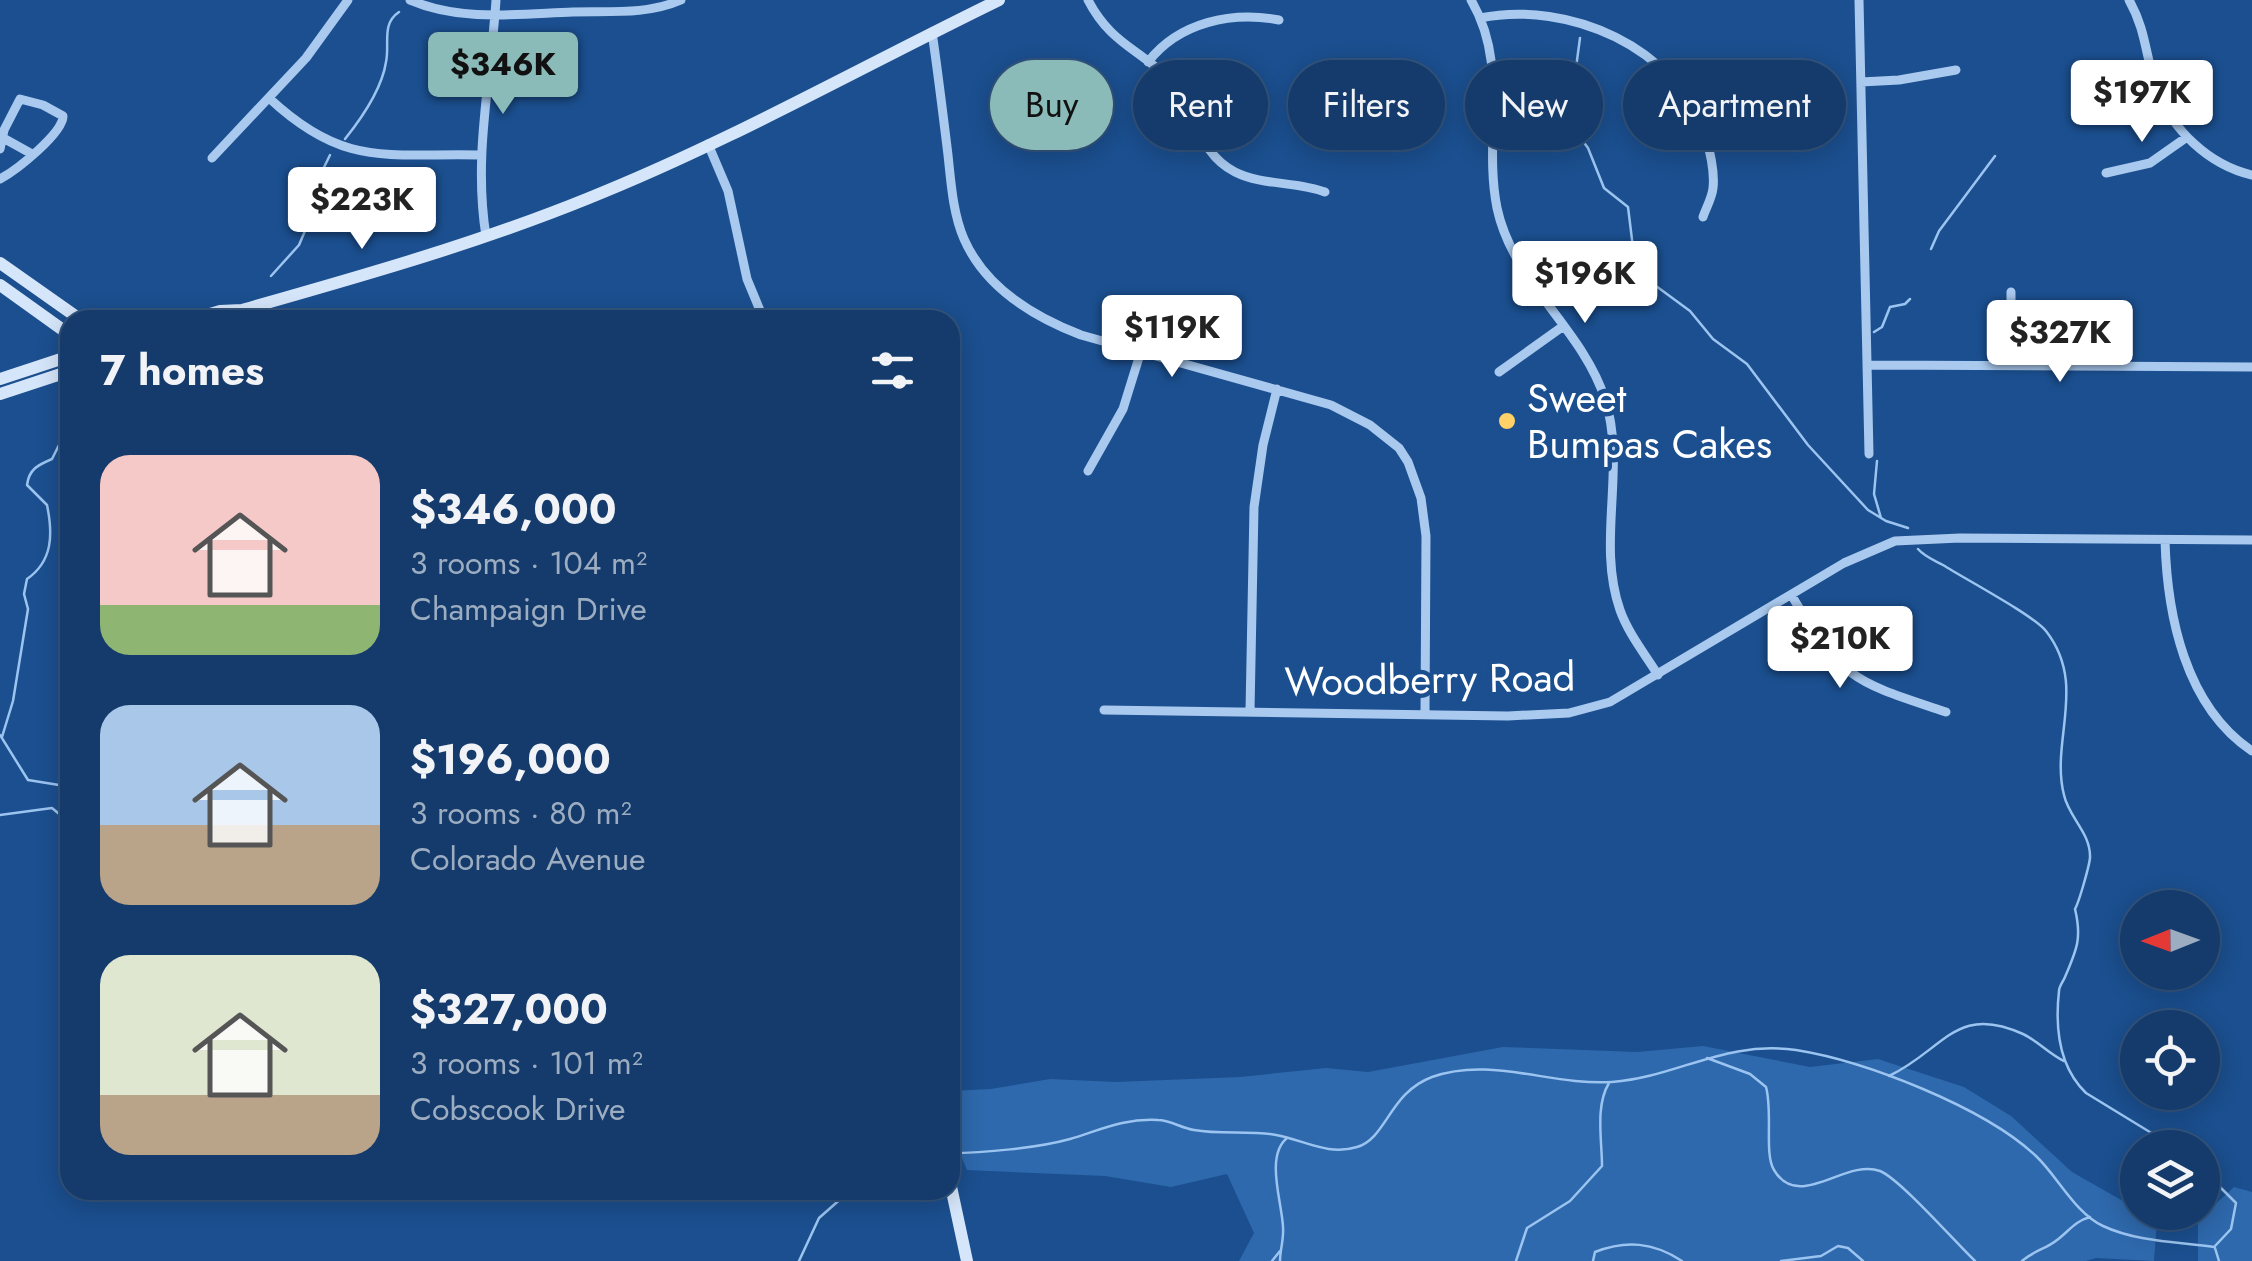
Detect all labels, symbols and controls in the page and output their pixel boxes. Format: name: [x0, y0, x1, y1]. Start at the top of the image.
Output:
pin: $346K: [433, 32, 573, 117]
text: $346K: [450, 41, 556, 87]
chip: Buy: [990, 60, 1113, 150]
chip: Rent: [1133, 60, 1268, 150]
chip: Filters: [1288, 60, 1445, 150]
chip: New: [1465, 60, 1603, 150]
chip: Apartment: [1623, 60, 1846, 150]
pin: $197K: [2072, 60, 2212, 145]
text: $197K: [2093, 69, 2191, 115]
pin: $223K: [292, 167, 432, 252]
text: $223K: [310, 176, 414, 222]
pin: $196K: [1515, 241, 1655, 326]
text: $196K: [1534, 250, 1636, 296]
pin: $119K: [1102, 295, 1242, 380]
pin: $327K: [1990, 300, 2130, 385]
text: $119K: [1124, 304, 1220, 350]
text: $327K: [2009, 309, 2111, 355]
text: 7 homes: [100, 340, 264, 401]
icon: filters: [865, 343, 920, 398]
place label: Sweet Bumpas Cakes: [1527, 369, 1772, 473]
marker: Sweet Bumpas Cakes: [1496, 410, 1518, 432]
text: $346,000: [410, 479, 617, 540]
icon: home: [180, 495, 300, 615]
text: 3 rooms · 104 m²: [410, 540, 647, 586]
text: Champaign Drive: [410, 586, 647, 632]
pin: $210K: [1770, 606, 1910, 691]
text: $210K: [1790, 615, 1890, 661]
street label: Woodberry Road: [1284, 647, 1576, 711]
text: $196,000: [410, 729, 611, 790]
icon: home: [180, 745, 300, 865]
text: 3 rooms · 80 m²: [410, 790, 631, 836]
text: Colorado Avenue: [410, 836, 646, 882]
north arrow: [2120, 890, 2220, 990]
map controls: [2120, 890, 2220, 1230]
text: $327,000: [410, 979, 608, 1040]
icon: home: [180, 995, 300, 1115]
button: locate: [2120, 1010, 2220, 1110]
text: 3 rooms · 101 m²: [410, 1040, 643, 1086]
text: Cobscook Drive: [410, 1086, 626, 1132]
button: layers: [2120, 1130, 2220, 1230]

